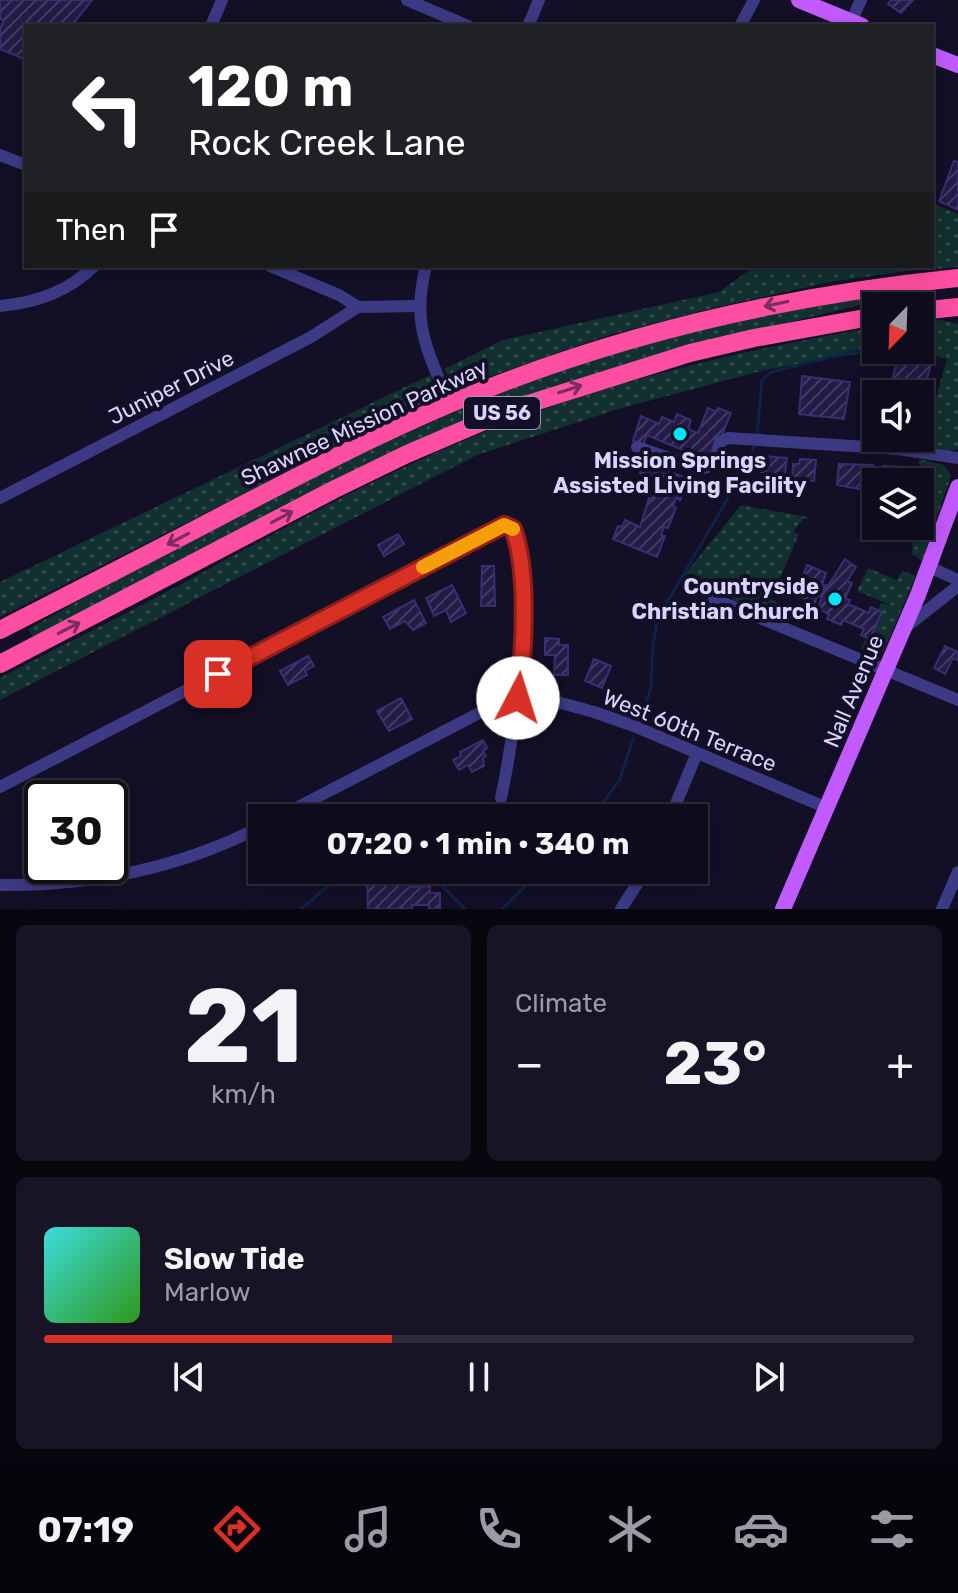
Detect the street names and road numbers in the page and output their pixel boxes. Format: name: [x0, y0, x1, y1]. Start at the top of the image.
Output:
street label: Juniper Drive: [104, 344, 239, 431]
street label: Shawnee Mission Parkway: [237, 353, 492, 492]
road number: US 56: [464, 397, 540, 429]
street label: Nall Avenue: [818, 631, 889, 752]
street label: West 60th Terrace: [599, 683, 781, 778]

